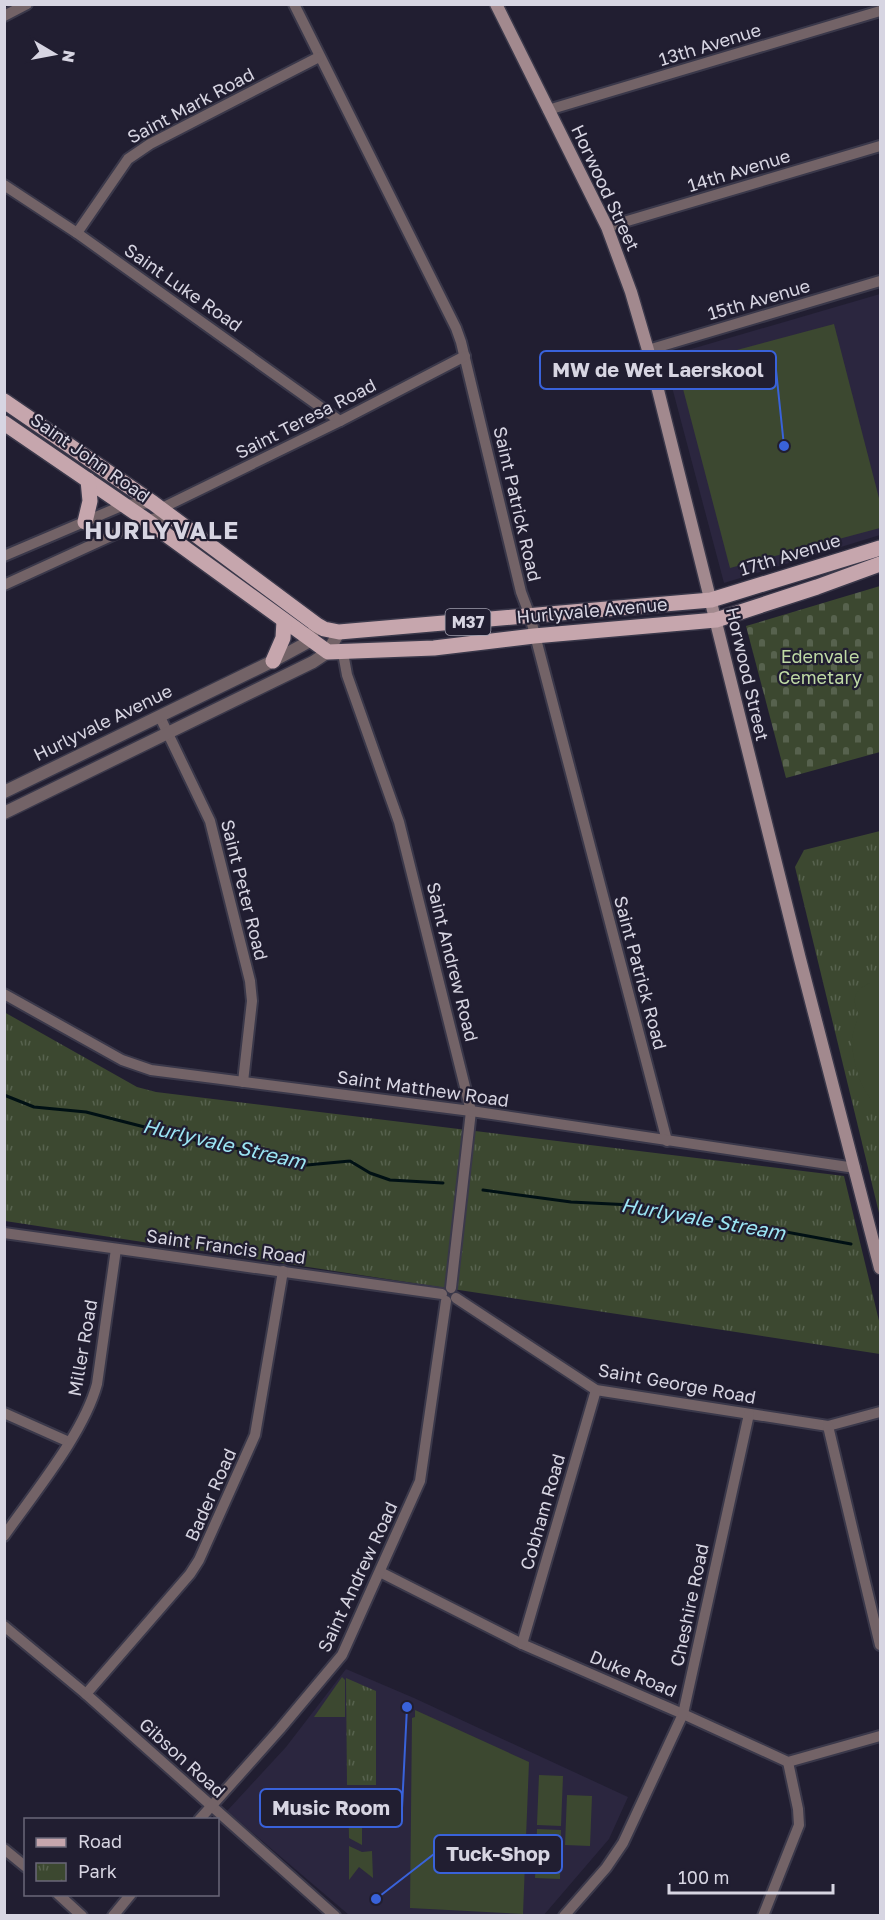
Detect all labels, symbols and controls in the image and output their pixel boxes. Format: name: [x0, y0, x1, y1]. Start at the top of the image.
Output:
street label: 13th Avenue: [656, 18, 763, 70]
north arrow: [24, 24, 84, 84]
text: N: [58, 49, 80, 64]
street label: Saint Mark Road: [123, 62, 258, 148]
street label: Horwood Street: [567, 121, 645, 254]
street label: 14th Avenue: [685, 144, 793, 196]
street label: Saint Luke Road: [120, 238, 247, 336]
street label: 15th Avenue: [705, 274, 812, 324]
callout: MW de Wet Laerskool: [540, 351, 776, 389]
text: MW de Wet Laerskool: [552, 357, 764, 381]
street label: Saint Teresa Road: [232, 373, 379, 463]
street label: Saint John Road: [27, 408, 154, 507]
street label: Saint Patrick Road: [489, 424, 547, 583]
district label: HURLYVALE: [84, 515, 240, 544]
street label: 17th Avenue: [736, 528, 843, 580]
street label: Hurlyvale Avenue: [516, 592, 668, 628]
street label: Horwood Street: [722, 605, 774, 743]
road number: M37: [446, 609, 490, 635]
park label: Edenvale Cemetary: [778, 645, 862, 688]
street label: Hurlyvale Avenue: [30, 679, 175, 765]
street label: Saint Peter Road: [217, 817, 273, 962]
street label: Saint Andrew Road: [423, 880, 483, 1044]
street label: Saint Patrick Road: [610, 893, 672, 1052]
street label: Saint Matthew Road: [336, 1065, 510, 1111]
water label: Hurlyvale Stream: [140, 1113, 309, 1175]
water label: Hurlyvale Stream: [619, 1192, 788, 1245]
street label: Saint Francis Road: [145, 1224, 307, 1268]
street label: Miller Road: [63, 1298, 101, 1398]
street label: Saint George Road: [596, 1358, 758, 1408]
street label: Bader Road: [180, 1445, 240, 1544]
street label: Cobham Road: [515, 1451, 569, 1572]
street label: Saint Andrew Road: [313, 1498, 402, 1655]
street label: Cheshire Road: [665, 1541, 713, 1668]
street label: Duke Road: [587, 1645, 680, 1701]
street label: Gibson Road: [135, 1713, 230, 1802]
callout: Music Room: [260, 1789, 402, 1827]
text: Music Room: [272, 1795, 390, 1819]
legend: [24, 1818, 219, 1896]
text: Road: [78, 1830, 122, 1852]
callout: Tuck-Shop: [434, 1835, 562, 1873]
text: Tuck-Shop: [446, 1841, 550, 1865]
scale bar: [669, 1857, 832, 1895]
text: Park: [78, 1860, 117, 1882]
text: 100 m: [678, 1866, 729, 1888]

